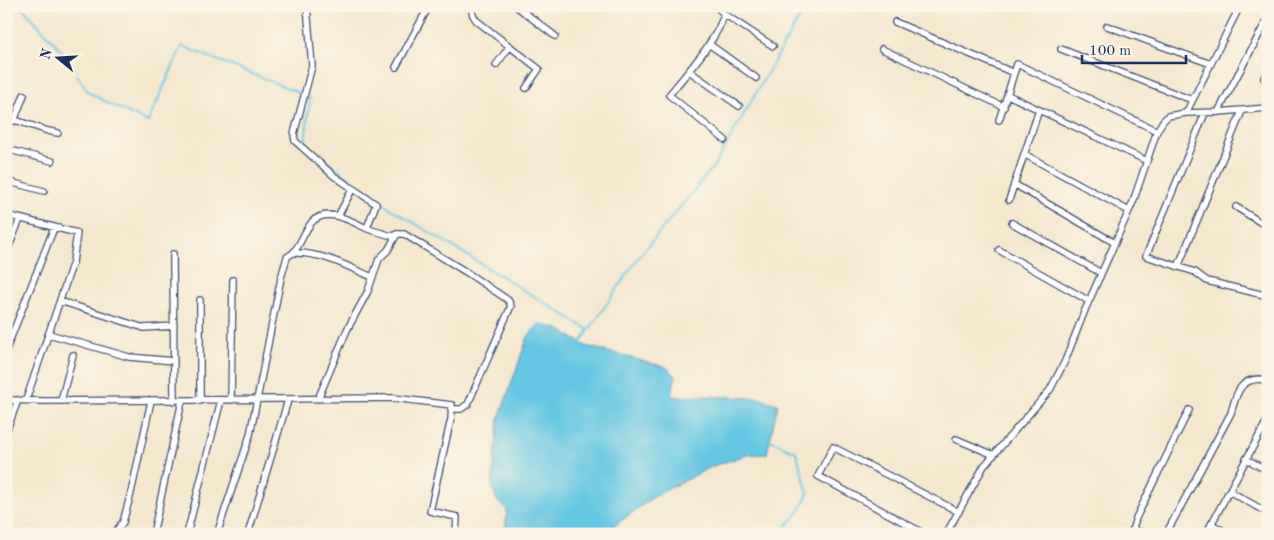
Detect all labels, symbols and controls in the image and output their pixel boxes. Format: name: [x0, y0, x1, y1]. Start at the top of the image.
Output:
north arrow: [32, 32, 82, 82]
scale bar: [1082, 32, 1185, 64]
text: 100 m: [1089, 44, 1131, 59]
text: N: [38, 47, 55, 62]

